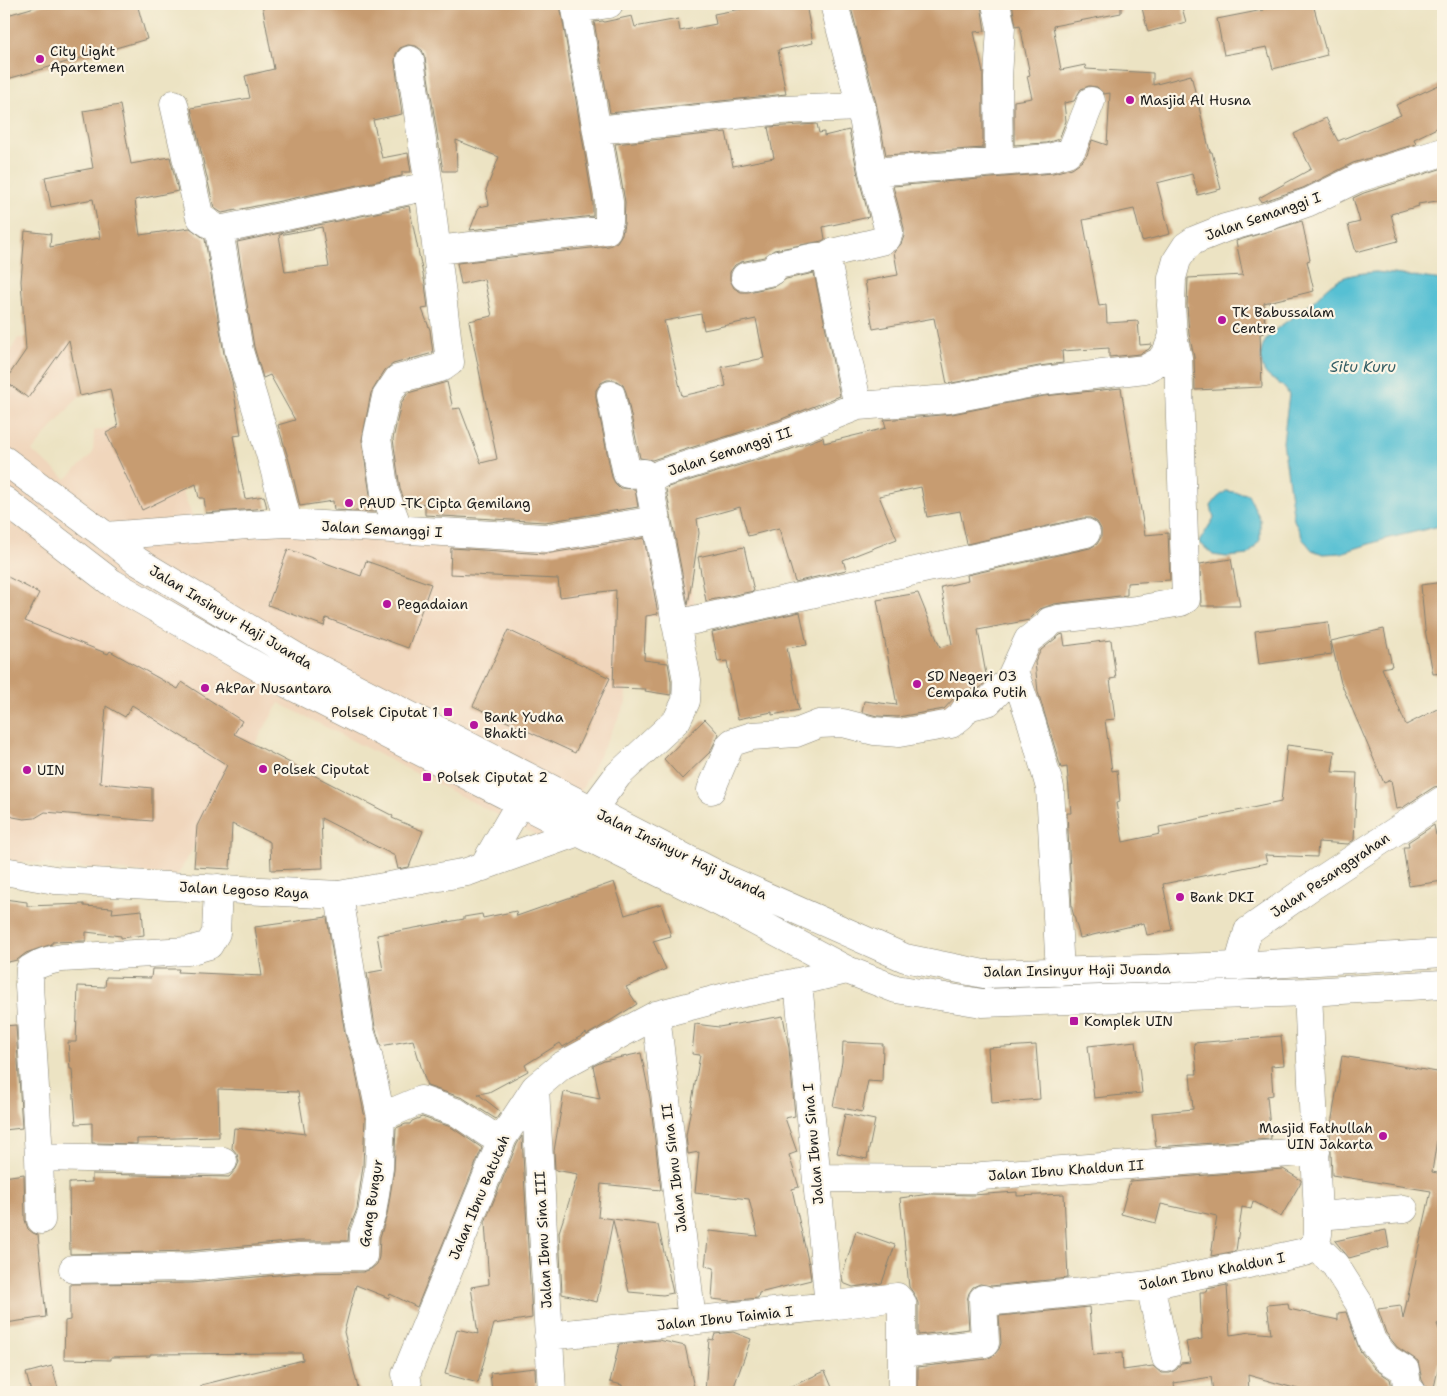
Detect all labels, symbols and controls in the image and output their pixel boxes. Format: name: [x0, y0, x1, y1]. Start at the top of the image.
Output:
place label: City Light Apartemen: [50, 42, 125, 76]
marker: City Light Apartemen: [34, 53, 46, 65]
place label: Masjid Al Husna: [1140, 91, 1251, 109]
marker: Masjid Al Husna: [1124, 94, 1136, 106]
street label: Jalan Semanggi I: [1203, 188, 1323, 244]
place label: TK Babussalam Centre: [1232, 303, 1334, 337]
marker: TK Babussalam Centre: [1216, 314, 1228, 326]
water label: Situ Kuru: [1330, 357, 1396, 377]
street label: Jalan Semanggi II: [666, 422, 794, 479]
place label: PAUD -TK Cipta Gemilang: [359, 494, 531, 512]
marker: PAUD -TK Cipta Gemilang: [343, 497, 355, 509]
street label: Jalan Semanggi I: [321, 517, 443, 541]
street label: Jalan Insinyur Haji Juanda: [146, 561, 316, 673]
place label: Pegadaian: [397, 595, 468, 613]
marker: Pegadaian: [381, 598, 393, 610]
place label: SD Negeri 03 Cempaka Putih: [927, 667, 1027, 701]
marker: SD Negeri 03 Cempaka Putih: [911, 678, 923, 690]
place label: AkPar Nusantara: [215, 679, 332, 697]
marker: AkPar Nusantara: [199, 682, 211, 694]
place label: Polsek Ciputat 1: [331, 703, 438, 721]
marker: Polsek Ciputat 1: [442, 706, 454, 718]
place label: Bank Yudha Bhakti: [484, 708, 564, 742]
marker: Bank Yudha Bhakti: [468, 719, 480, 731]
place label: Polsek Ciputat: [273, 760, 369, 778]
place label: UIN: [37, 761, 65, 779]
marker: Polsek Ciputat: [257, 763, 269, 775]
marker: UIN: [21, 764, 33, 776]
place label: Polsek Ciputat 2: [437, 768, 548, 786]
marker: Polsek Ciputat 2: [421, 771, 433, 783]
street label: Jalan Insinyur Haji Juanda: [594, 805, 770, 903]
street label: Jalan Pesanggrahan: [1267, 828, 1393, 921]
street label: Jalan Legoso Raya: [179, 878, 309, 902]
place label: Bank DKI: [1190, 888, 1255, 906]
marker: Bank DKI: [1174, 891, 1186, 903]
street label: Jalan Insinyur Haji Juanda: [983, 959, 1171, 981]
place label: Komplek UIN: [1084, 1012, 1173, 1030]
marker: Komplek UIN: [1068, 1015, 1080, 1027]
street label: Jalan Ibnu Sina I: [799, 1082, 827, 1205]
street label: Jalan Ibnu Sina II: [657, 1102, 691, 1233]
place label: Masjid Fathullah UIN Jakarta: [1259, 1119, 1373, 1153]
marker: Masjid Fathullah UIN Jakarta: [1377, 1130, 1389, 1142]
street label: Jalan Ibnu Batutah: [445, 1132, 513, 1262]
street label: Jalan Ibnu Khaldun II: [988, 1156, 1145, 1184]
street label: Gang Bungur: [355, 1157, 387, 1248]
street label: Jalan Ibnu Sina III: [530, 1171, 556, 1309]
street label: Jalan Ibnu Khaldun I: [1138, 1248, 1287, 1294]
street label: Jalan Ibnu Taimia I: [656, 1302, 794, 1334]

